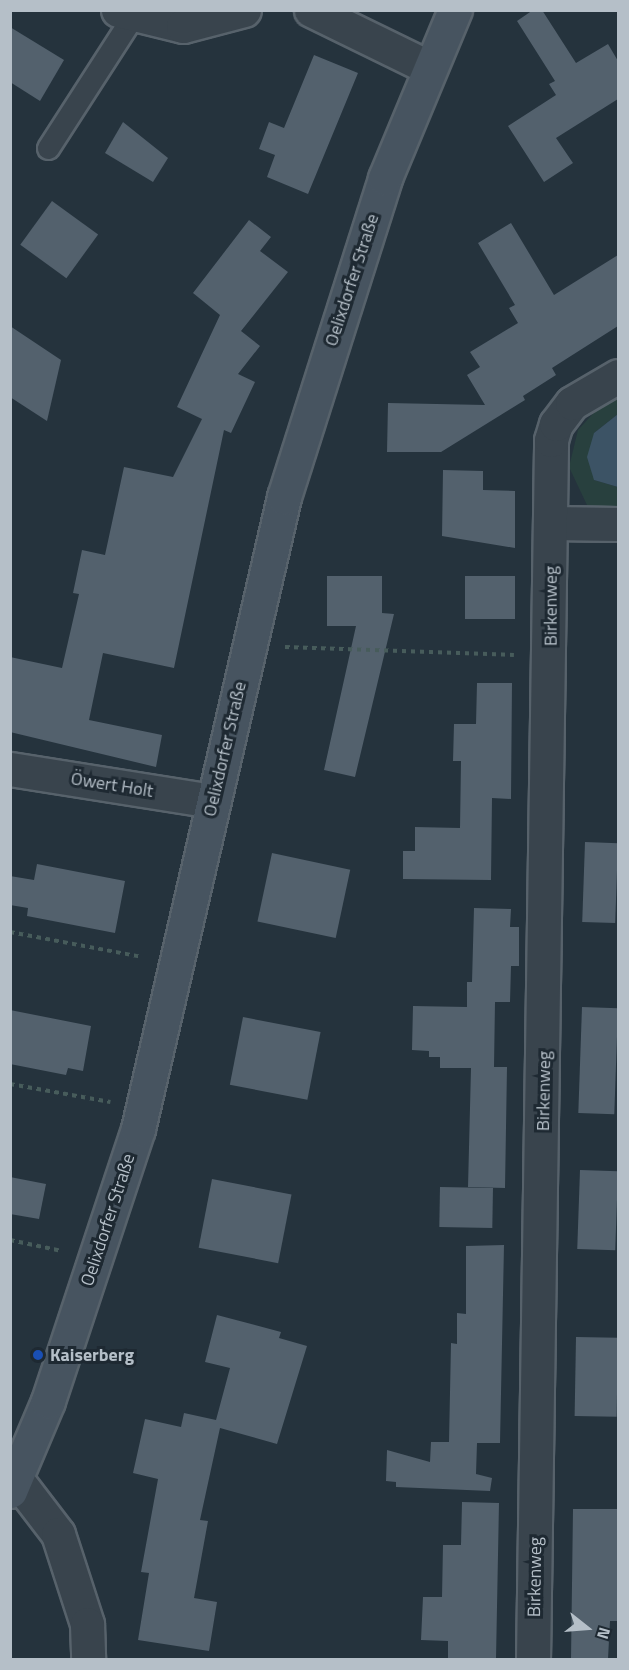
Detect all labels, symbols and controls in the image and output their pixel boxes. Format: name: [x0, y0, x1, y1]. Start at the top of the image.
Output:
street label: Oelixdorfer Straße: [320, 211, 384, 349]
street label: Birkenweg: [540, 566, 562, 646]
street label: Oelixdorfer Straße: [199, 679, 251, 819]
street label: Öwert Holt: [69, 768, 155, 802]
street label: Birkenweg: [533, 1051, 555, 1131]
street label: Oelixdorfer Straße: [76, 1151, 140, 1289]
place label: Kaiserberg: [50, 1344, 134, 1366]
marker: Kaiserberg: [31, 1348, 45, 1362]
street label: Birkenweg: [524, 1537, 546, 1617]
north arrow: [557, 1598, 617, 1658]
text: N: [591, 1624, 617, 1642]

